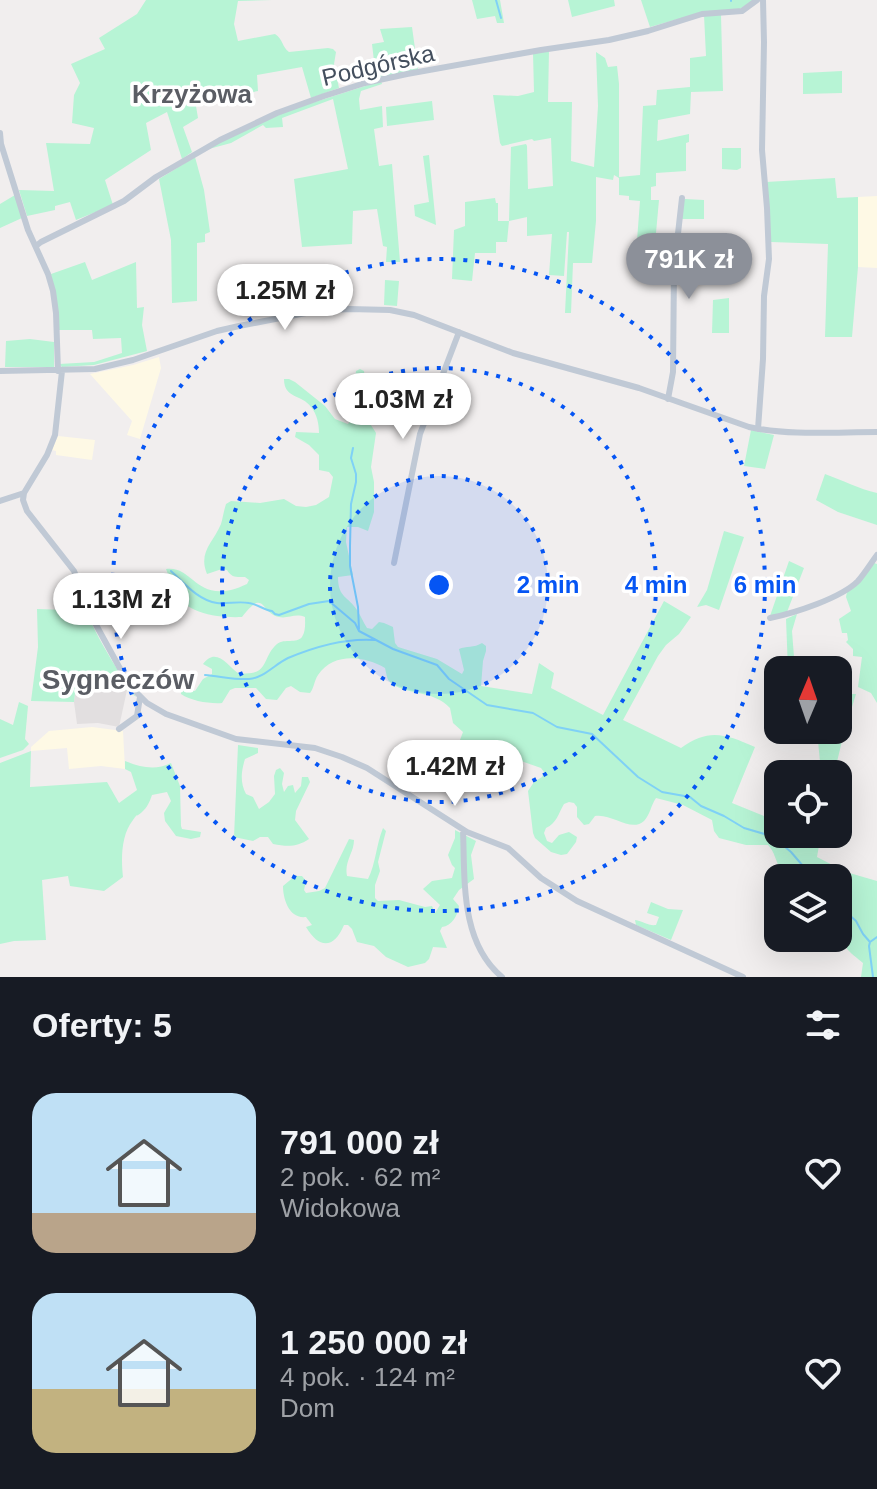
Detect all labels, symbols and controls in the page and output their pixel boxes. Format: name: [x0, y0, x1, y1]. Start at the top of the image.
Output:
street label: Podgórska: [319, 39, 438, 91]
district label: Krzyżowa: [132, 79, 252, 109]
pin: 791K zł: [615, 233, 763, 301]
text: 791K zł: [644, 244, 734, 274]
pin: 1.25M zł: [202, 264, 368, 332]
text: 1.25M zł: [235, 275, 335, 305]
pin: 1.03M zł: [320, 373, 486, 441]
text: 1.03M zł: [353, 384, 453, 414]
centre of rings: [425, 571, 453, 599]
text: 2 min: [517, 571, 579, 598]
text: 4 min: [625, 571, 687, 598]
text: 6 min: [734, 571, 796, 598]
pin: 1.13M zł: [38, 573, 204, 641]
text: 1.13M zł: [71, 584, 171, 614]
north arrow: [764, 656, 852, 744]
map controls: [764, 656, 852, 952]
district label: Sygneczów: [42, 664, 194, 695]
pin: 1.42M zł: [372, 740, 538, 808]
text: 1.42M zł: [405, 751, 505, 781]
button: locate: [764, 760, 852, 848]
button: layers: [764, 864, 852, 952]
icon: filters: [801, 1003, 845, 1047]
text: Oferty: 5: [32, 1006, 172, 1044]
text: 791 000 zł: [280, 1123, 439, 1161]
icon: home: [96, 1125, 192, 1221]
icon: heart: [801, 1151, 845, 1195]
text: 2 pok. · 62 m²: [280, 1162, 440, 1192]
text: Widokowa: [280, 1193, 400, 1223]
text: 1 250 000 zł: [280, 1323, 467, 1361]
icon: home: [96, 1325, 192, 1421]
icon: heart: [801, 1351, 845, 1395]
text: 4 pok. · 124 m²: [280, 1362, 455, 1392]
text: Dom: [280, 1393, 335, 1423]

